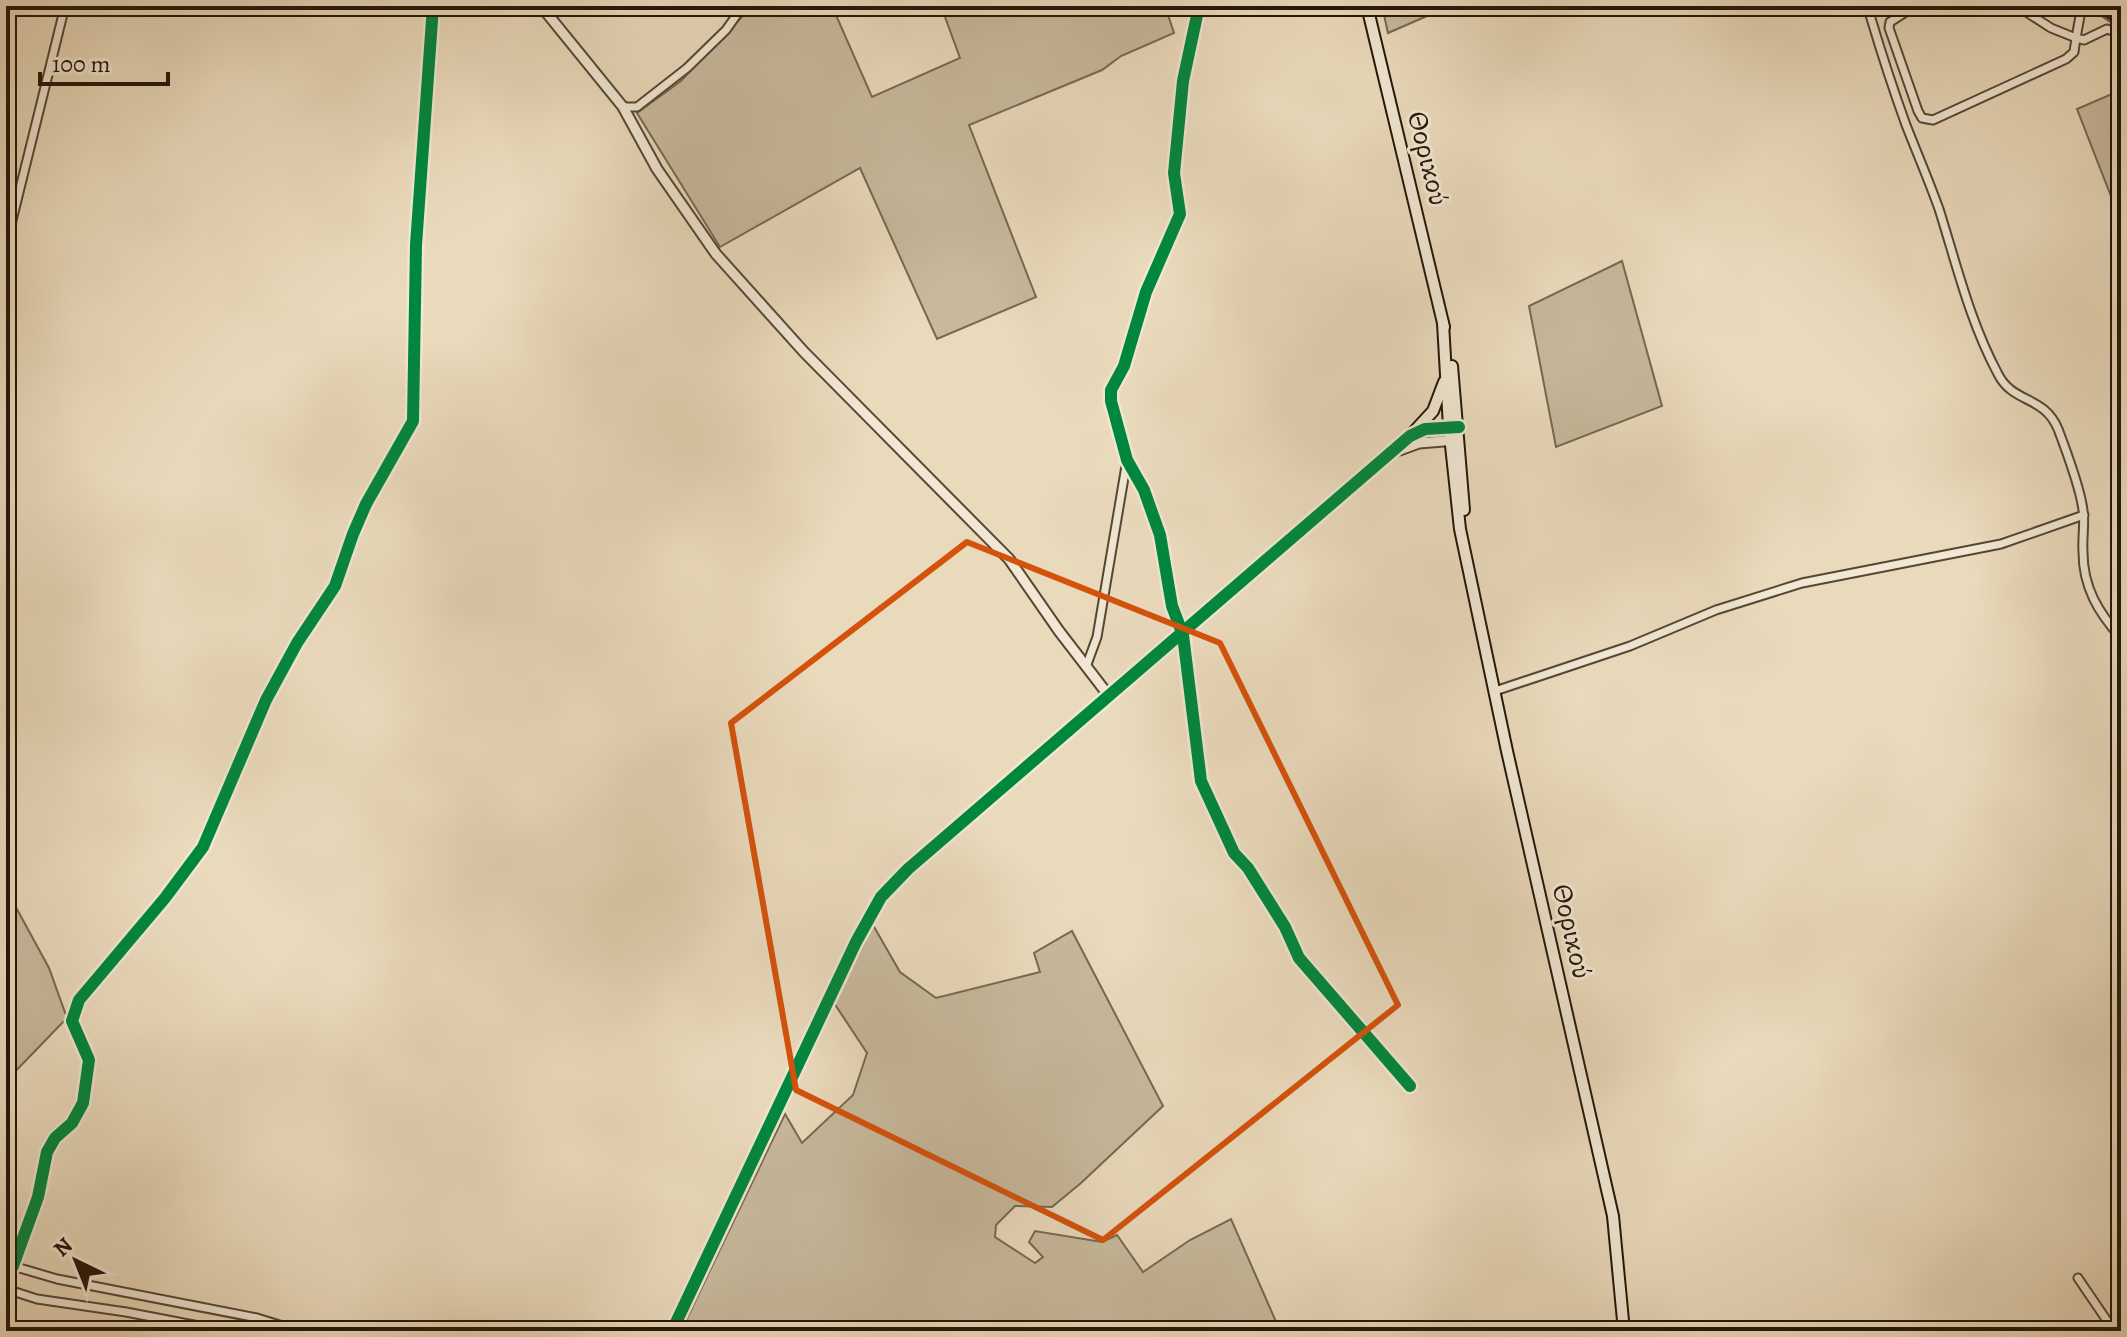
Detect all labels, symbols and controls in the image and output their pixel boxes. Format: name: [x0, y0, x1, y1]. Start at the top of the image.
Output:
scale bar: [40, 36, 168, 86]
text: 100 m: [52, 48, 111, 80]
street label: Θορικού: [1398, 107, 1458, 209]
street label: Θορικού: [1543, 880, 1601, 982]
north arrow: [36, 1221, 116, 1301]
text: N: [47, 1231, 79, 1264]

